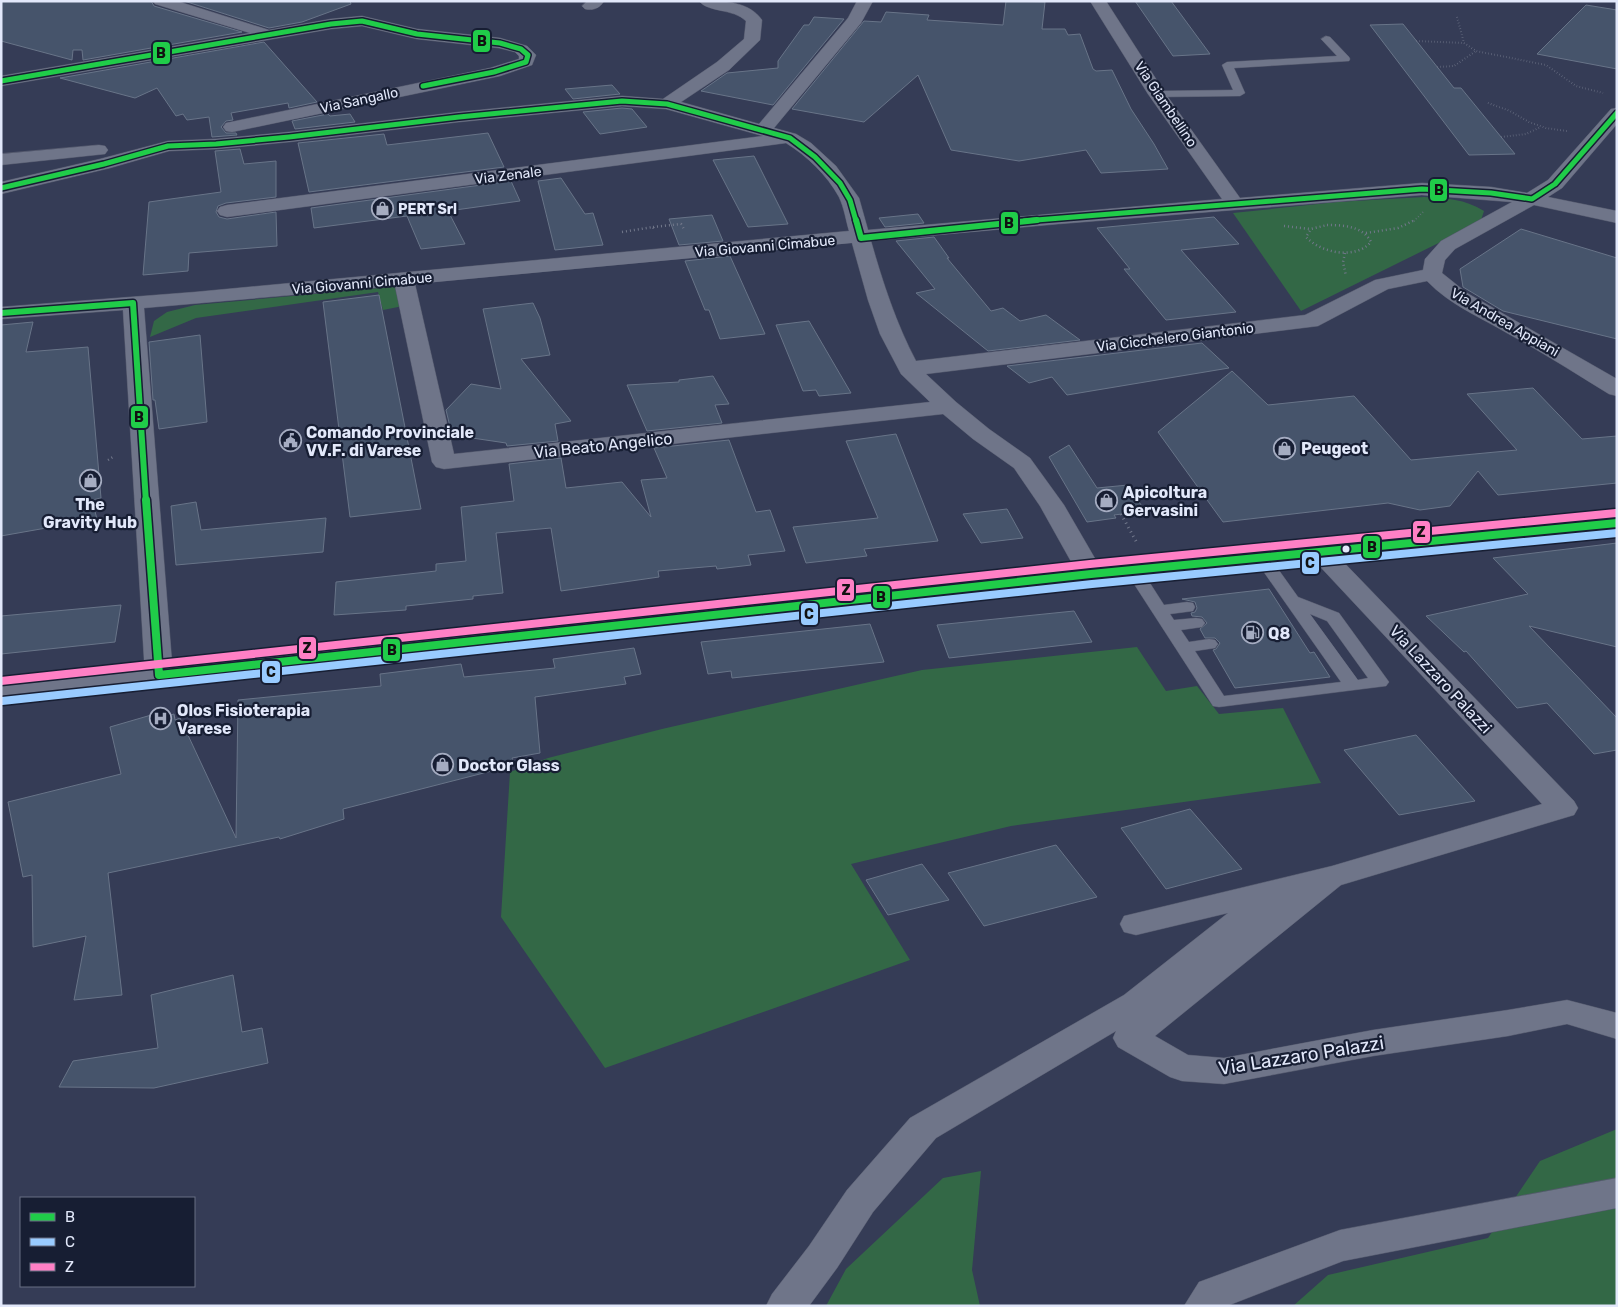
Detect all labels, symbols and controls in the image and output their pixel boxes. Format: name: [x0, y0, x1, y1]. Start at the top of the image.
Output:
line badge: B: [472, 29, 491, 53]
text: B: [477, 33, 487, 50]
line badge: B: [152, 41, 171, 65]
text: B: [156, 45, 166, 62]
street label: Via Giambellino: [1131, 58, 1200, 150]
street label: Via Sangallo: [318, 84, 400, 117]
street label: Via Zenale: [474, 163, 543, 188]
line badge: B: [1429, 178, 1448, 202]
text: B: [1434, 182, 1444, 199]
shop icon: PERT Srl: [370, 197, 394, 221]
place label: PERT Srl: [398, 201, 457, 218]
line badge: B: [1000, 211, 1019, 235]
text: B: [1004, 215, 1014, 232]
street label: Via Giovanni Cimabue: [694, 232, 836, 261]
street label: Via Giovanni Cimabue: [291, 269, 433, 298]
street label: Via Andrea Appiani: [1448, 284, 1562, 360]
street label: Via Cicchelero Giantonio: [1095, 319, 1255, 356]
line badge: B: [130, 405, 149, 429]
text: B: [134, 409, 144, 426]
place label: Comando Provinciale VV.F. di Varese: [306, 423, 474, 460]
public building icon: Comando Provinciale VV.F. di Varese: [278, 429, 302, 453]
street label: Via Beato Angelico: [533, 429, 673, 462]
shop icon: Peugeot: [1273, 436, 1297, 460]
place label: Peugeot: [1301, 439, 1369, 458]
shop icon: The Gravity Hub: [78, 468, 102, 492]
place label: Apicoltura Gervasini: [1123, 483, 1207, 520]
shop icon: Apicoltura Gervasini: [1095, 489, 1119, 513]
place label: The Gravity Hub: [43, 495, 137, 532]
line badge: Z: [1412, 520, 1431, 544]
text: Z: [1416, 524, 1426, 541]
line badge: B: [1362, 535, 1381, 559]
text: B: [1367, 539, 1377, 556]
unlabelled marker: [1341, 544, 1351, 554]
line badge: C: [1301, 551, 1320, 575]
text: C: [1305, 555, 1315, 572]
line badge: Z: [836, 578, 855, 602]
text: Z: [841, 582, 851, 599]
line badge: B: [872, 585, 891, 609]
text: B: [876, 589, 886, 606]
line badge: C: [800, 602, 819, 626]
text: C: [804, 606, 814, 623]
fuel station icon: Q8: [1240, 621, 1264, 645]
street label: Via Lazzaro Palazzi: [1386, 621, 1496, 737]
place label: Q8: [1268, 624, 1290, 643]
line badge: Z: [298, 636, 317, 660]
line badge: B: [382, 638, 401, 662]
text: Z: [302, 640, 312, 657]
text: B: [387, 642, 397, 659]
line badge: C: [261, 660, 281, 684]
text: C: [266, 664, 276, 681]
place label: Olos Fisioterapia Varese: [177, 701, 310, 738]
hospital icon: Olos Fisioterapia Varese: [149, 707, 173, 731]
shop icon: Doctor Glass: [430, 753, 454, 777]
place label: Doctor Glass: [458, 756, 560, 775]
street label: Via Lazzaro Palazzi: [1217, 1031, 1385, 1080]
legend: [20, 1197, 195, 1287]
text: B: [65, 1208, 75, 1226]
text: C: [65, 1233, 75, 1251]
text: Z: [65, 1258, 74, 1276]

